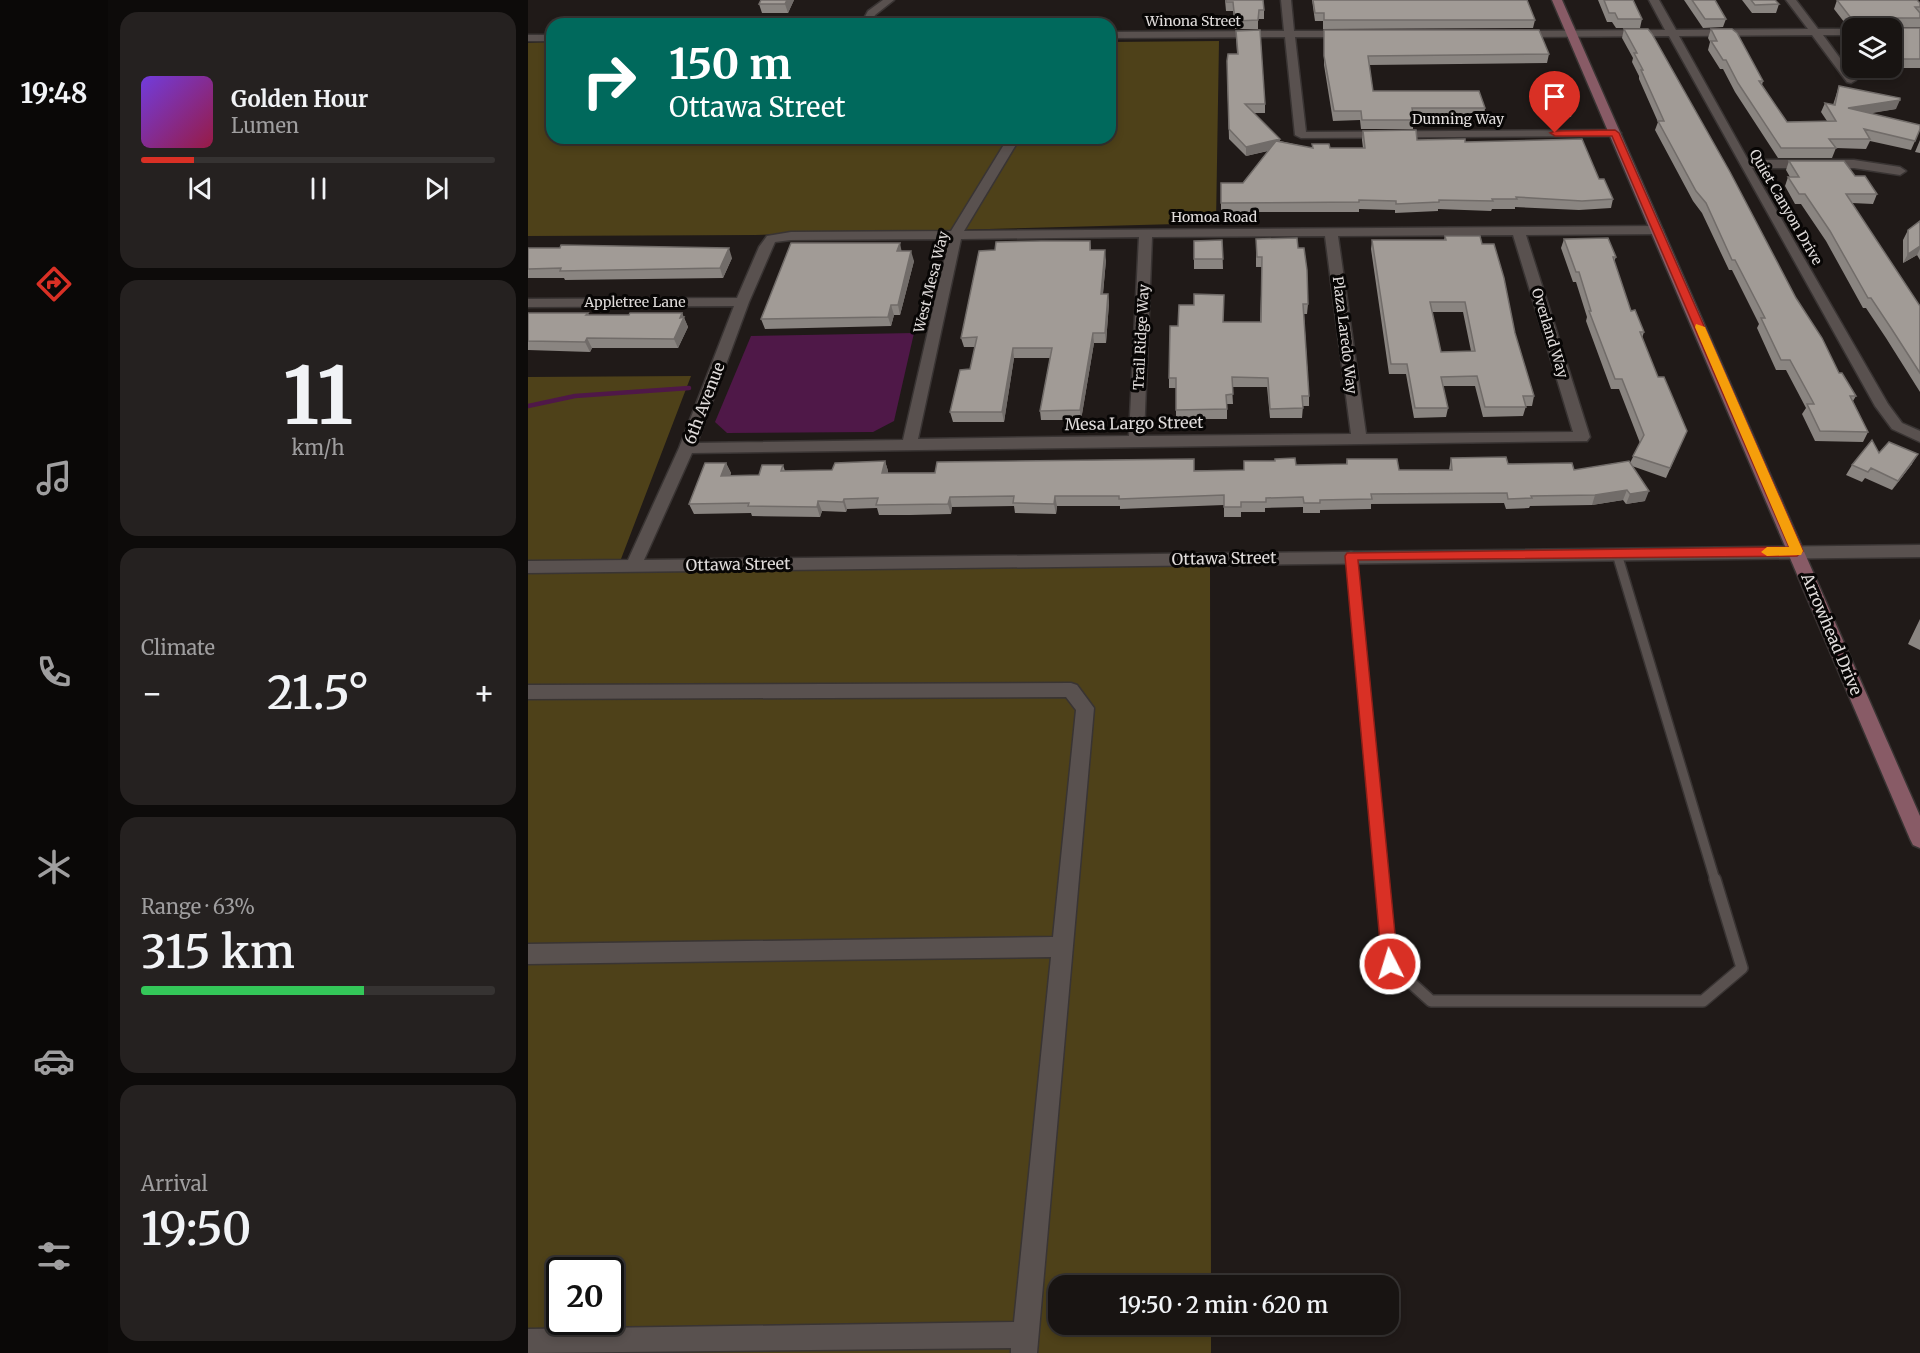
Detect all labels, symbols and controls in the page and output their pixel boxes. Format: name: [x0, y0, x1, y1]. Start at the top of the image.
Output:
street label: Winona Street: [1144, 12, 1242, 30]
map controls: [1842, 18, 1902, 78]
button: layers: [1842, 18, 1902, 78]
text: 150 m: [669, 38, 791, 90]
icon: right: [570, 42, 648, 120]
pin: [1529, 71, 1580, 133]
text: 19:48: [20, 76, 88, 110]
icon: arrive: [1538, 80, 1571, 113]
text: Golden Hour: [231, 85, 368, 113]
text: Ottawa Street: [669, 90, 846, 124]
street label: Dunning Way: [1412, 110, 1505, 128]
text: Lumen: [231, 113, 299, 138]
street label: Quiet Canyon Drive: [1746, 146, 1826, 268]
icon: previous: [184, 172, 217, 205]
icon: pause: [302, 172, 335, 205]
icon: next: [420, 172, 453, 205]
street label: Homoa Road: [1171, 208, 1258, 226]
street label: West Mesa Way: [909, 228, 953, 336]
icon: directions: [33, 263, 75, 305]
street label: Plaza Laredo Way: [1329, 275, 1361, 396]
street label: Trail Ridge Way: [1129, 283, 1153, 390]
street label: Overland Way: [1528, 286, 1572, 381]
street label: Appletree Lane: [583, 293, 686, 311]
text: 11: [283, 347, 353, 445]
street label: 6th Avenue: [679, 359, 729, 447]
street label: Mesa Largo Street: [1064, 412, 1204, 434]
text: km/h: [292, 435, 344, 460]
icon: music: [33, 457, 75, 499]
street label: Ottawa Street: [1172, 547, 1277, 569]
street label: Ottawa Street: [686, 553, 791, 575]
street label: Arrowhead Drive: [1797, 569, 1867, 698]
text: Climate: [141, 635, 215, 660]
icon: phone: [33, 651, 75, 693]
text: 21.5°: [267, 665, 369, 721]
text: −: [141, 673, 163, 714]
text: +: [473, 673, 495, 714]
icon: climate: [33, 846, 75, 888]
text: Range · 63%: [141, 894, 255, 919]
text: 315 km: [141, 924, 295, 980]
position arrow: [1358, 932, 1422, 996]
icon: car: [33, 1040, 75, 1082]
text: Arrival: [141, 1171, 208, 1196]
text: 19:50: [141, 1201, 251, 1257]
icon: filters: [33, 1235, 75, 1277]
speed limit sign: 20: [546, 1257, 624, 1335]
text: 19:50 · 2 min · 620 m: [1119, 1291, 1328, 1319]

